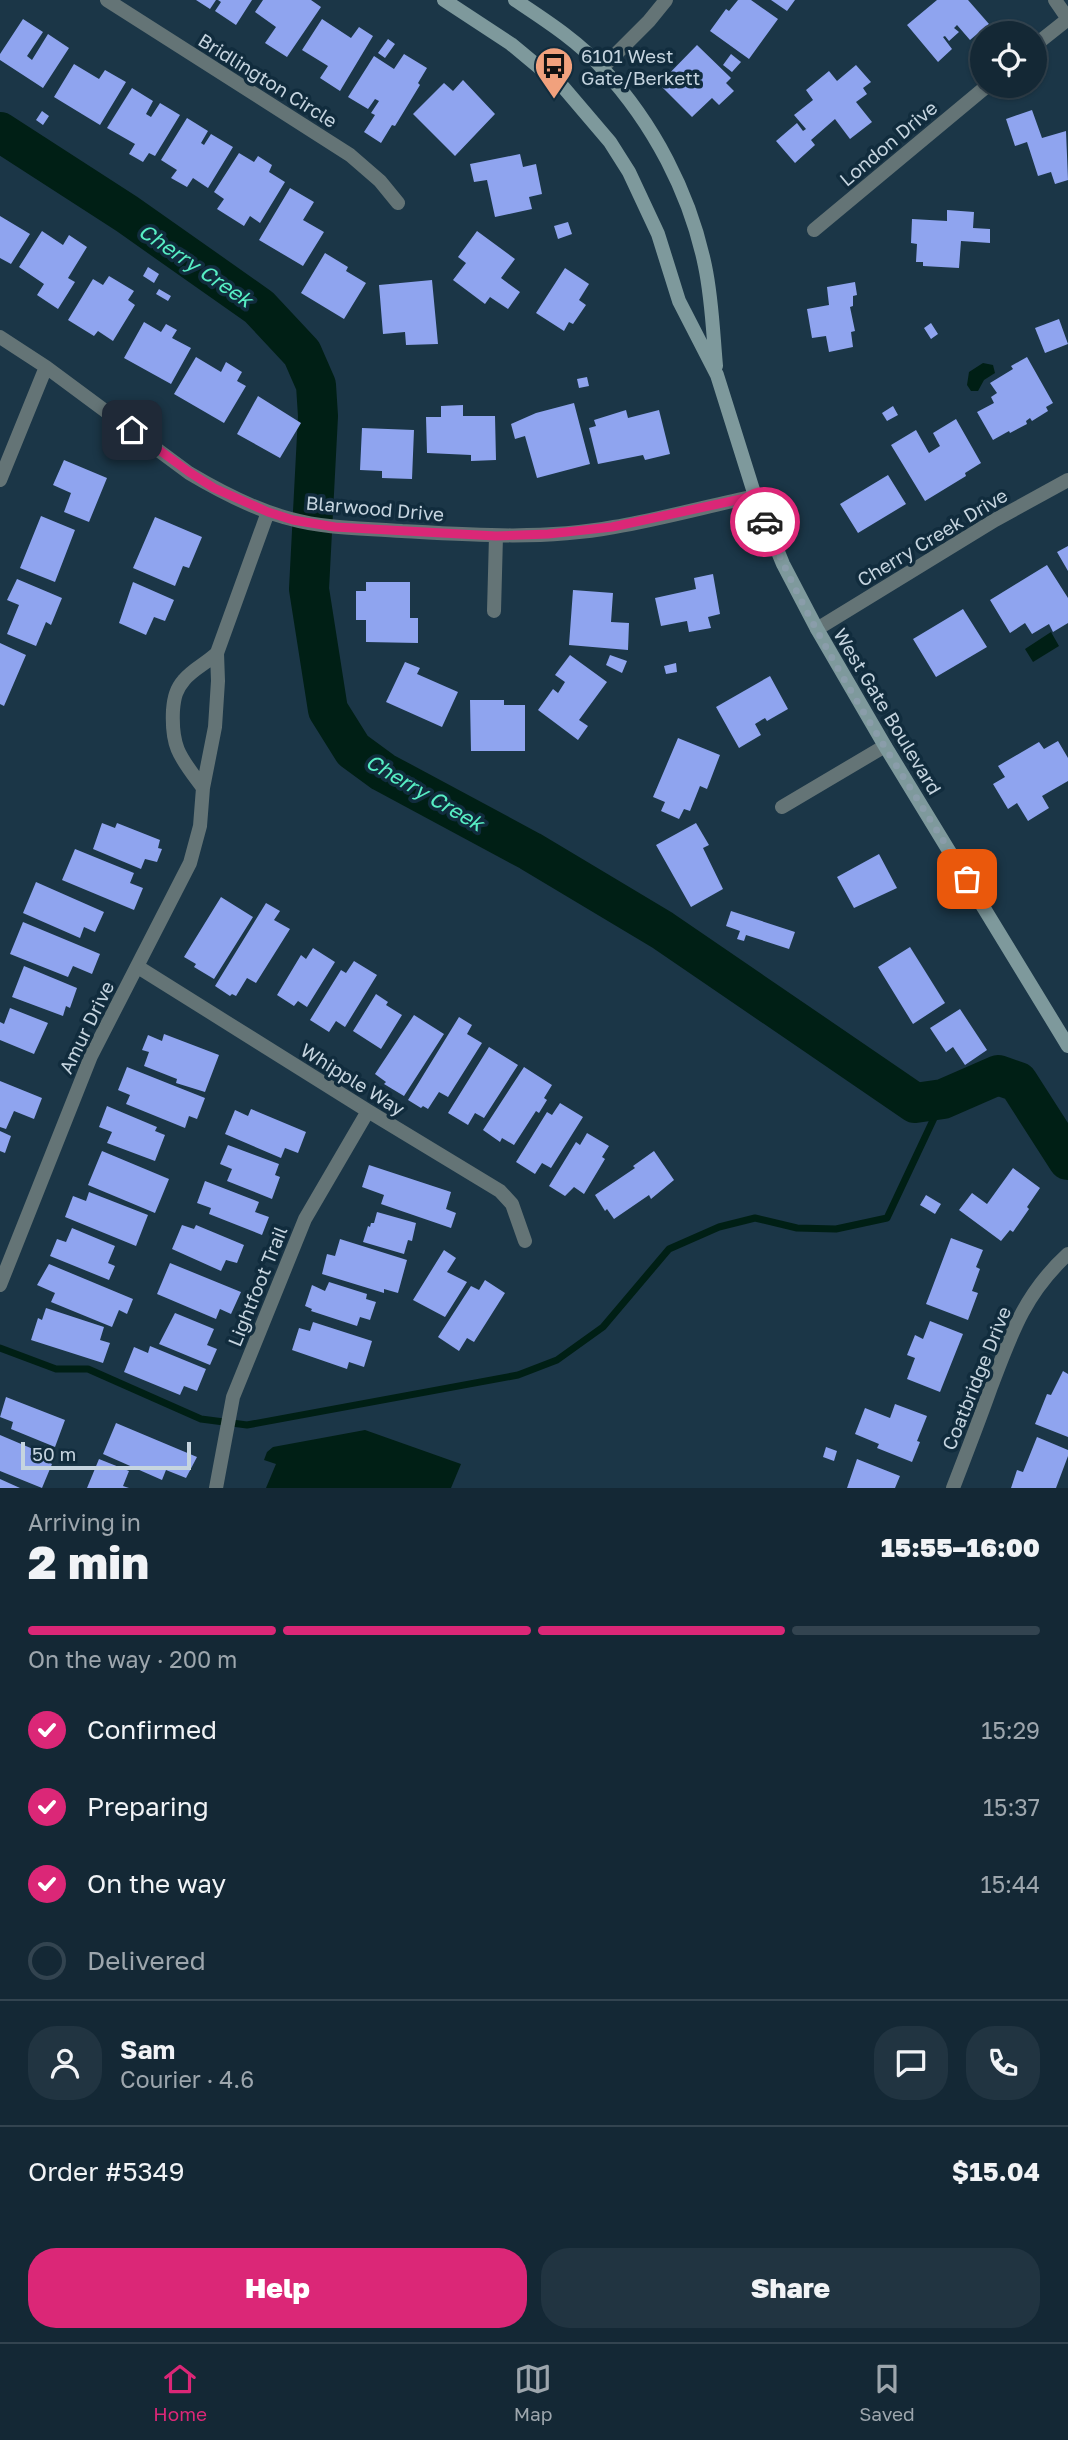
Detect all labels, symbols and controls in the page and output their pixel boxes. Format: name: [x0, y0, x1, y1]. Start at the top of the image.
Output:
map controls: [970, 21, 1047, 98]
button: locate: [970, 21, 1047, 98]
street label: Bridlington Circle: [194, 28, 342, 132]
place label: 6101 West Gate/Berkett: [581, 44, 700, 89]
bus stop icon: 6101 West Gate/Berkett: [533, 45, 575, 100]
street label: London Drive: [835, 96, 941, 190]
water label: Cherry Creek: [134, 217, 260, 314]
pin: [102, 400, 162, 460]
icon: home: [113, 411, 151, 449]
street label: Cherry Creek Drive: [853, 483, 1011, 591]
courier: [730, 487, 800, 557]
street label: Blarwood Drive: [305, 490, 445, 526]
icon: car: [746, 503, 784, 541]
street label: West Gate Boulevard: [829, 624, 947, 798]
water label: Cherry Creek: [361, 748, 490, 837]
pin: [937, 849, 997, 909]
icon: bag: [948, 860, 986, 898]
street label: Amur Drive: [54, 977, 118, 1077]
street label: Whipple Way: [297, 1038, 410, 1120]
street label: Lightfoot Trail: [222, 1222, 292, 1350]
street label: Coatbridge Drive: [937, 1303, 1015, 1453]
scale bar: [21, 1439, 191, 1471]
text: 50 m: [32, 1442, 76, 1465]
text: Arriving in: [28, 1508, 141, 1536]
text: 15:55–16:00: [881, 1532, 1040, 1563]
text: 2 min: [28, 1534, 149, 1589]
text: On the way · 200 m: [28, 1645, 237, 1673]
icon: check: [28, 1711, 66, 1749]
text: Confirmed: [87, 1714, 217, 1745]
text: 15:29: [981, 1716, 1040, 1744]
icon: check: [28, 1788, 66, 1826]
text: Preparing: [87, 1791, 209, 1822]
text: 15:37: [983, 1793, 1040, 1821]
icon: check: [28, 1865, 66, 1903]
text: On the way: [87, 1868, 226, 1899]
text: 15:44: [981, 1870, 1040, 1898]
text: Delivered: [87, 1945, 206, 1976]
button: person: [28, 2026, 102, 2100]
button: chat: [874, 2026, 948, 2100]
button: phone: [966, 2026, 1040, 2100]
text: Sam: [120, 2034, 175, 2065]
text: Courier · 4.6: [120, 2065, 254, 2093]
text: Order #5349: [28, 2156, 184, 2187]
text: $15.04: [952, 2156, 1040, 2187]
button: Help: [28, 2248, 527, 2328]
button: Share: [541, 2248, 1040, 2328]
tab: Home: [153, 2360, 207, 2425]
tab: Map: [514, 2360, 552, 2425]
tab: Saved: [859, 2360, 915, 2425]

